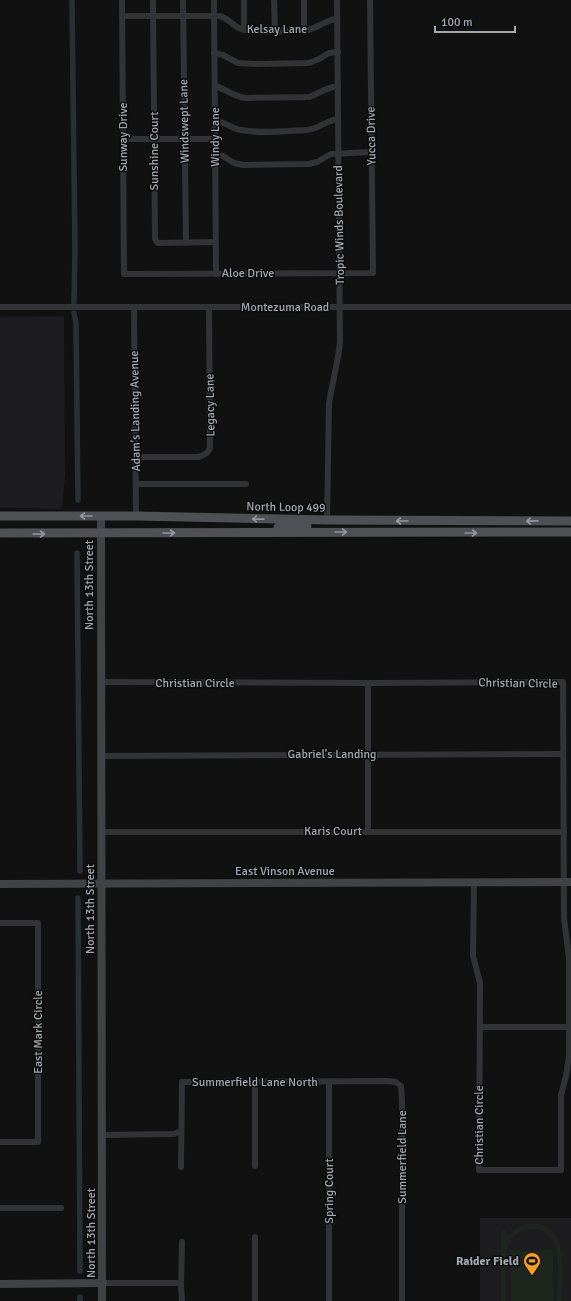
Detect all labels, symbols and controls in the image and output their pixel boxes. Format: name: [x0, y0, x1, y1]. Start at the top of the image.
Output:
scale bar: [435, 8, 515, 34]
text: 100 m: [441, 15, 473, 30]
street label: Kelsay Lane: [247, 22, 307, 37]
street label: Windswept Lane: [176, 79, 193, 163]
street label: Sunway Drive: [116, 102, 131, 172]
street label: Yucca Drive: [363, 106, 380, 166]
street label: Windy Lane: [208, 107, 223, 167]
street label: Sunshine Court: [147, 112, 162, 190]
street label: Tropic Winds Boulevard: [331, 165, 348, 285]
street label: Aloe Drive: [222, 266, 274, 281]
street label: Montezuma Road: [241, 300, 329, 315]
street label: Adam's Landing Avenue: [127, 350, 144, 472]
street label: Legacy Lane: [202, 373, 219, 437]
street label: North Loop 499: [246, 499, 326, 516]
one-way arrow: [80, 512, 93, 520]
one-way arrow: [252, 515, 265, 523]
one-way arrow: [396, 517, 409, 525]
one-way arrow: [526, 517, 539, 525]
one-way arrow: [334, 528, 347, 536]
one-way arrow: [162, 529, 175, 537]
one-way arrow: [464, 529, 477, 537]
one-way arrow: [32, 530, 45, 538]
street label: North 13th Street: [82, 540, 97, 630]
street label: Christian Circle: [478, 675, 558, 692]
street label: Christian Circle: [155, 676, 235, 691]
street label: Gabriel's Landing: [288, 747, 376, 762]
street label: Karis Court: [304, 824, 362, 839]
street label: North 13th Street: [83, 864, 98, 954]
street label: East Vinson Avenue: [235, 864, 335, 879]
street label: East Mark Circle: [31, 990, 46, 1074]
street label: Summerfield Lane North: [192, 1075, 318, 1090]
street label: Christian Circle: [472, 1085, 487, 1165]
street label: Summerfield Lane: [395, 1110, 410, 1204]
street label: Spring Court: [322, 1158, 337, 1224]
street label: North 13th Street: [84, 1188, 99, 1278]
sports icon: Raider Field: [522, 1251, 542, 1276]
place label: Raider Field: [456, 1254, 520, 1269]

